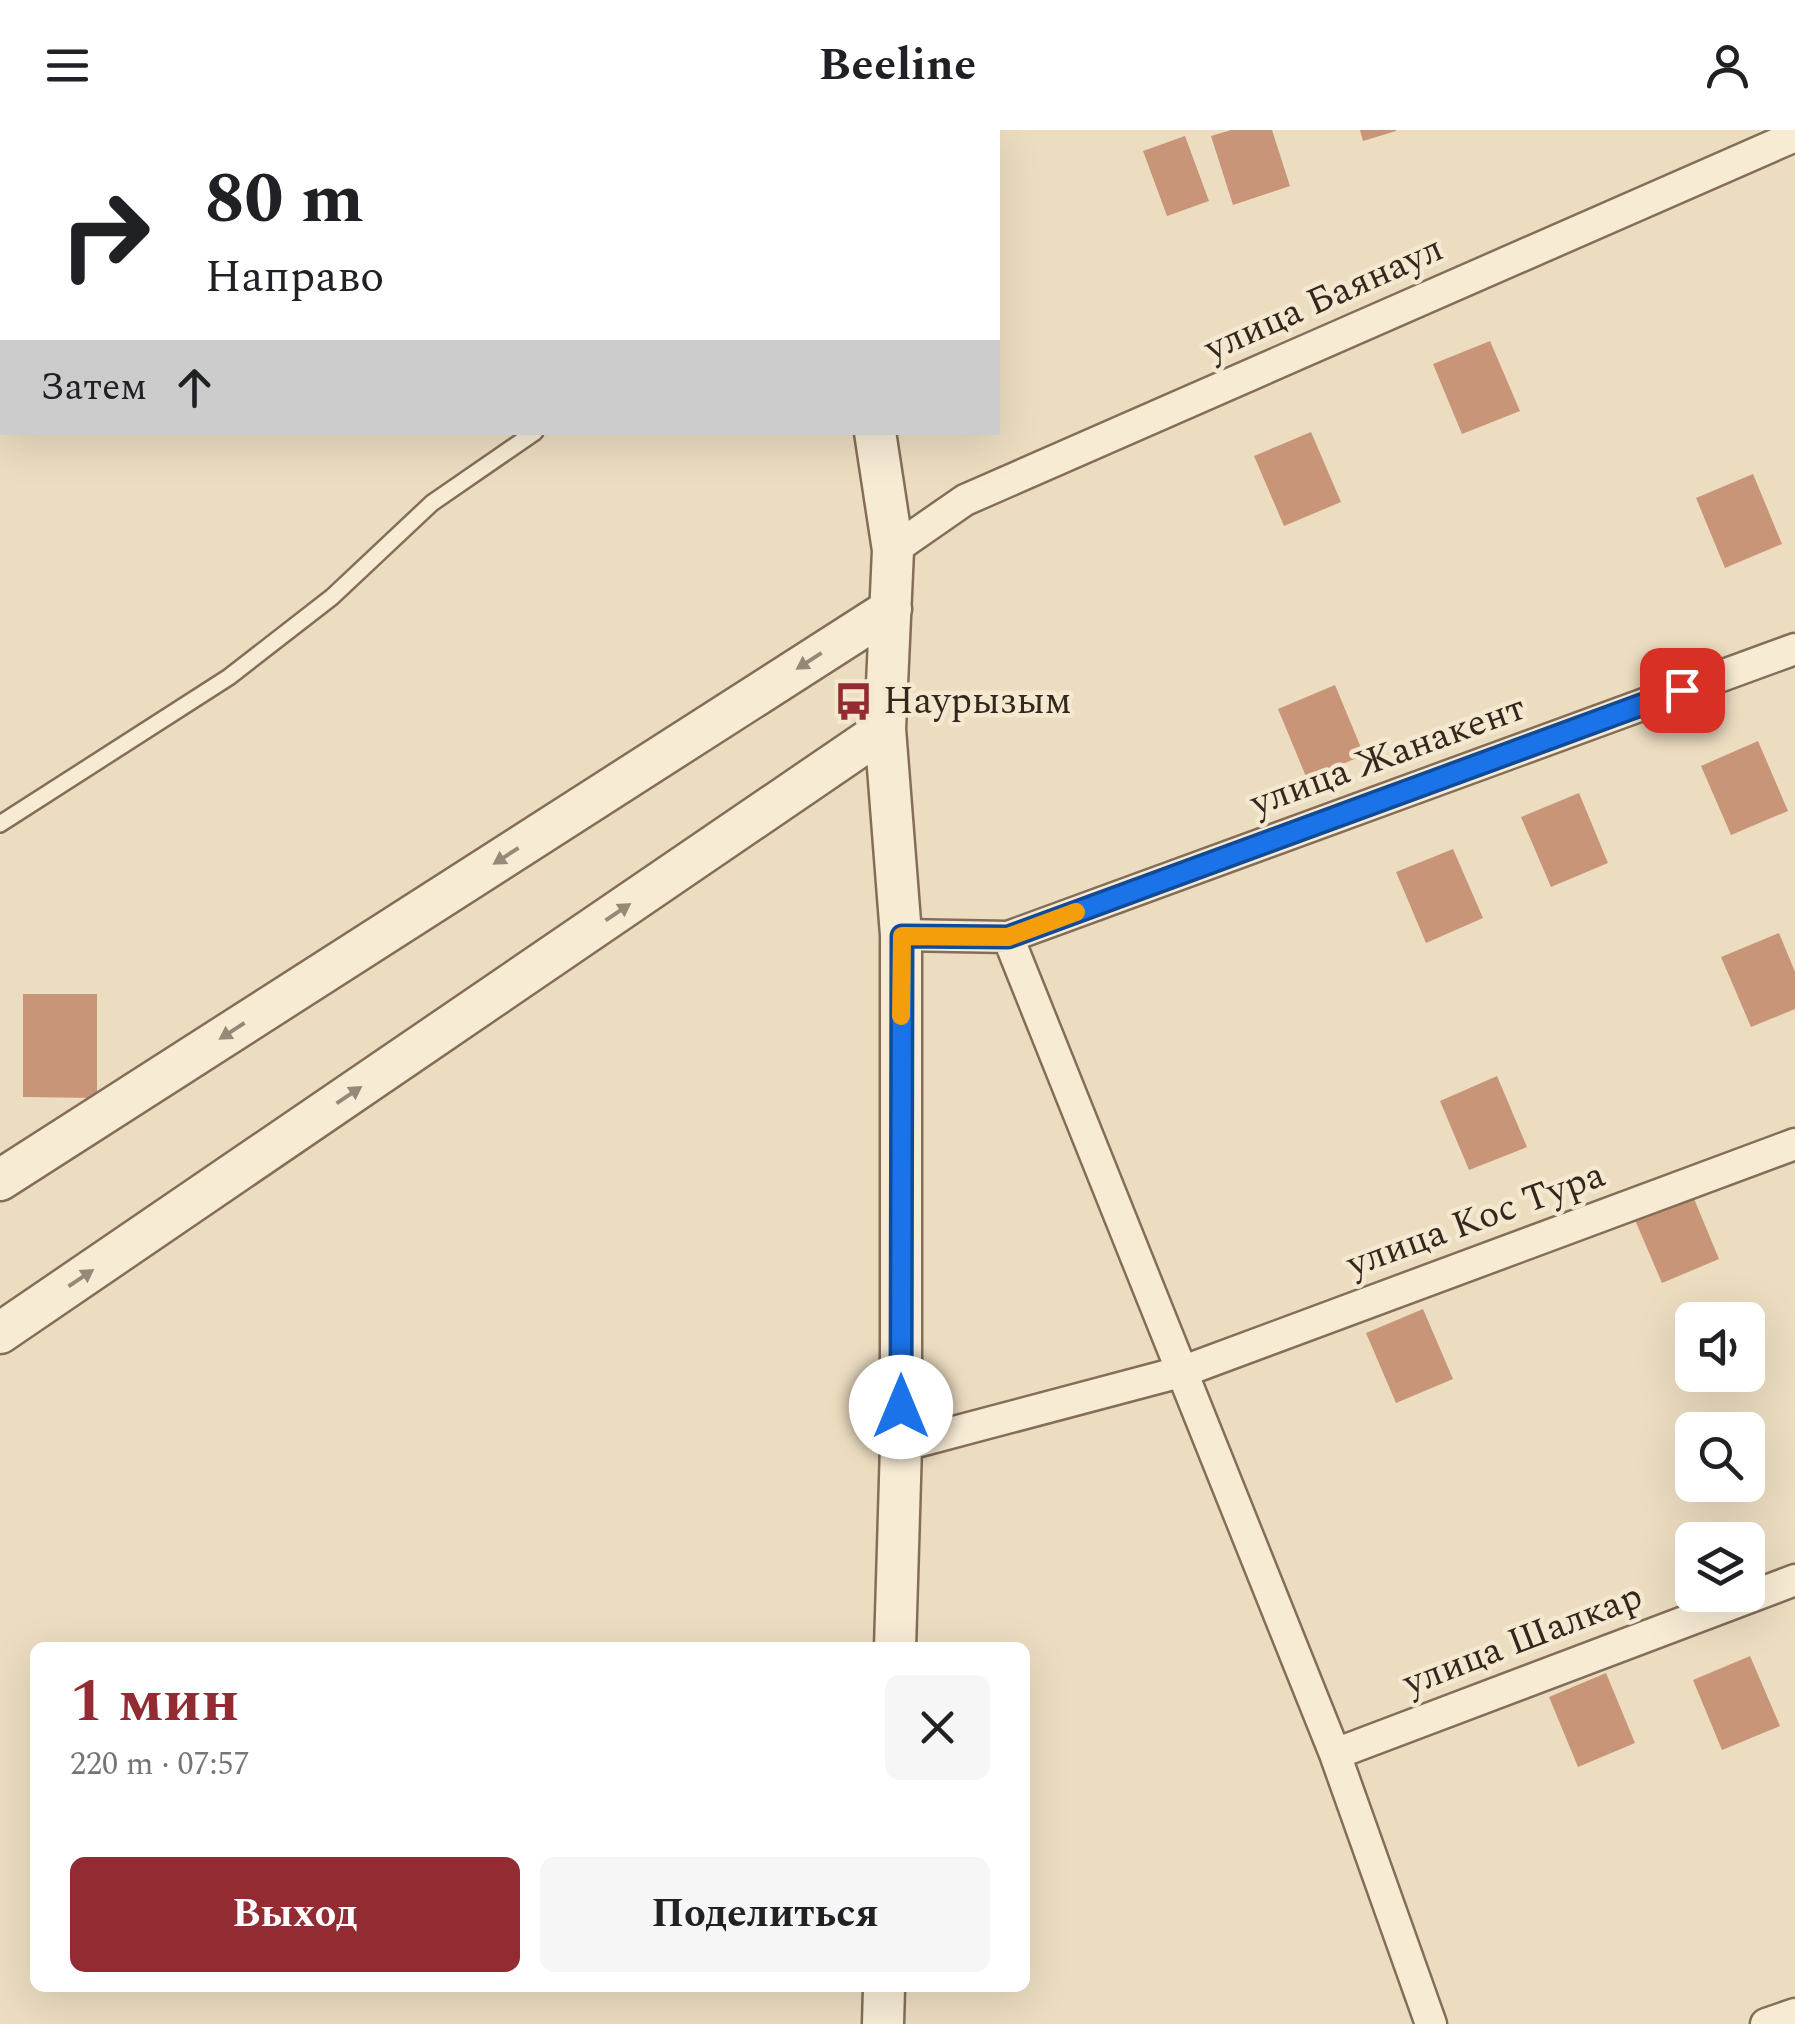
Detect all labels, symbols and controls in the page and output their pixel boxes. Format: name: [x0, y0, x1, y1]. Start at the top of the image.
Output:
text: Beeline: [819, 31, 976, 100]
icon: menu: [40, 38, 95, 93]
icon: person: [1700, 38, 1755, 93]
text: 80 m: [205, 147, 364, 253]
icon: right: [40, 170, 170, 300]
street label: улица Баянаул: [1194, 220, 1453, 378]
text: Направо: [205, 243, 384, 312]
text: Затем: [40, 359, 147, 417]
icon: ahead: [167, 360, 222, 415]
pin: [1640, 648, 1725, 733]
one-way arrow: [795, 652, 823, 670]
icon: arrive: [1655, 663, 1710, 718]
place label: Наурызым: [883, 673, 1072, 731]
street label: улица Жанакент: [1241, 679, 1534, 833]
bus stop icon: Наурызым: [832, 681, 874, 723]
one-way arrow: [492, 846, 520, 864]
one-way arrow: [604, 903, 631, 922]
one-way arrow: [219, 1021, 246, 1039]
one-way arrow: [336, 1086, 363, 1105]
street label: улица Кос Тура: [1338, 1146, 1614, 1294]
one-way arrow: [67, 1269, 94, 1288]
map controls: [1675, 1302, 1765, 1612]
button: sound: [1675, 1302, 1765, 1392]
position arrow: [849, 1355, 953, 1459]
button: search: [1675, 1412, 1765, 1502]
button: layers: [1675, 1522, 1765, 1612]
street label: улица Шалкар: [1394, 1568, 1651, 1713]
text: 1 мин: [70, 1656, 239, 1748]
button: close: [885, 1675, 990, 1780]
text: 220 m · 07:57: [70, 1740, 250, 1789]
button: Выход: [70, 1857, 520, 1972]
button: Поделиться: [540, 1857, 990, 1972]

